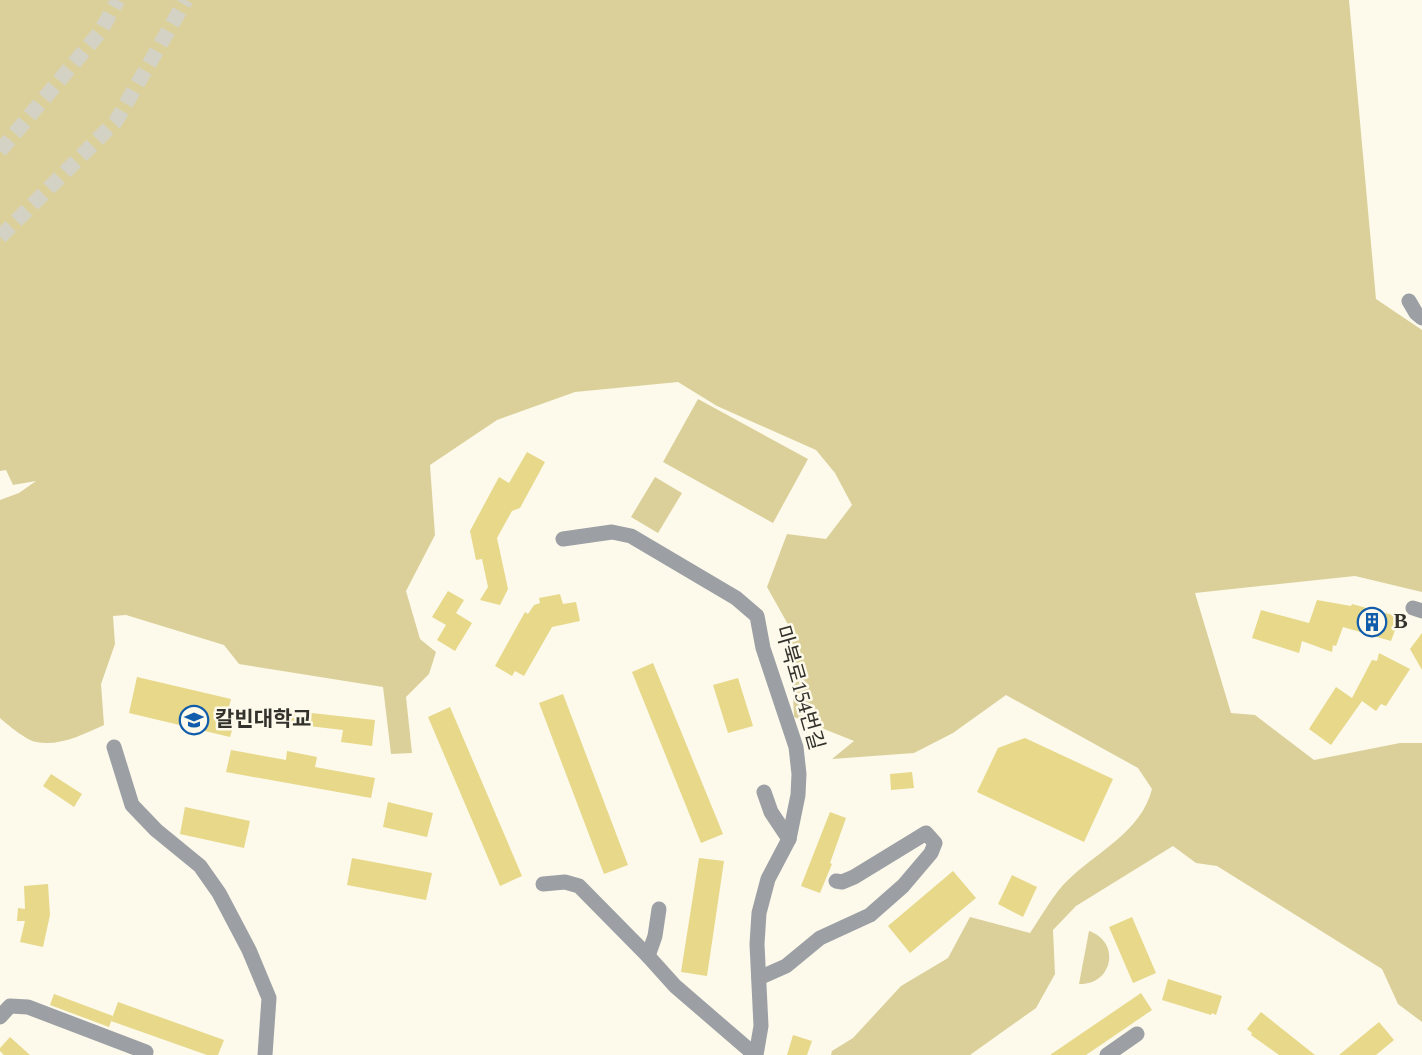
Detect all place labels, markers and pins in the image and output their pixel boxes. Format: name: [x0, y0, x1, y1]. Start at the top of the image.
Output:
building icon: B: [1356, 606, 1388, 638]
place label: B: [1393, 606, 1408, 638]
school or university icon: 칼빈대학교: [178, 704, 210, 736]
place label: 칼빈대학교: [215, 704, 312, 736]

